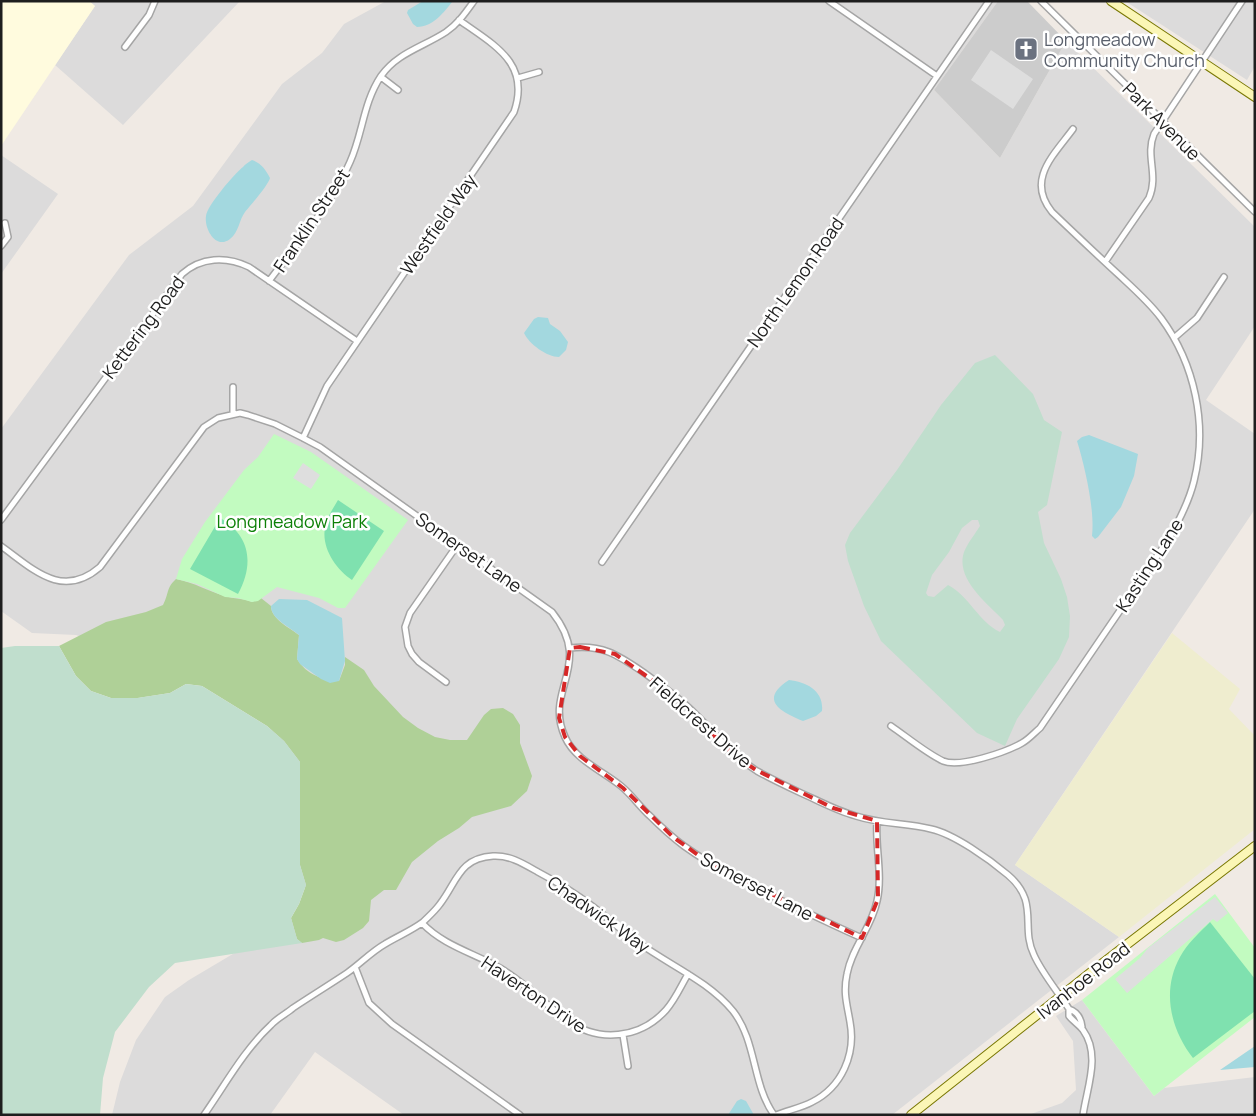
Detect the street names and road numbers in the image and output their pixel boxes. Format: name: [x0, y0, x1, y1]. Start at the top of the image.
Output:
street label: Park Avenue: [1118, 77, 1206, 165]
street label: Franklin Street: [267, 163, 355, 277]
street label: Westfield Way: [394, 168, 482, 279]
street label: North Lemon Road: [741, 212, 849, 352]
street label: Kettering Road: [97, 271, 189, 383]
street label: Somerset Lane: [411, 506, 527, 598]
street label: Kasting Lane: [1110, 514, 1188, 616]
street label: Fieldcrest Drive: [645, 671, 757, 773]
street label: Somerset Lane: [696, 846, 818, 926]
street label: Chadwick Way: [543, 870, 655, 958]
street label: Ivanhoe Road: [1032, 936, 1134, 1024]
street label: Haverton Drive: [477, 950, 591, 1038]

